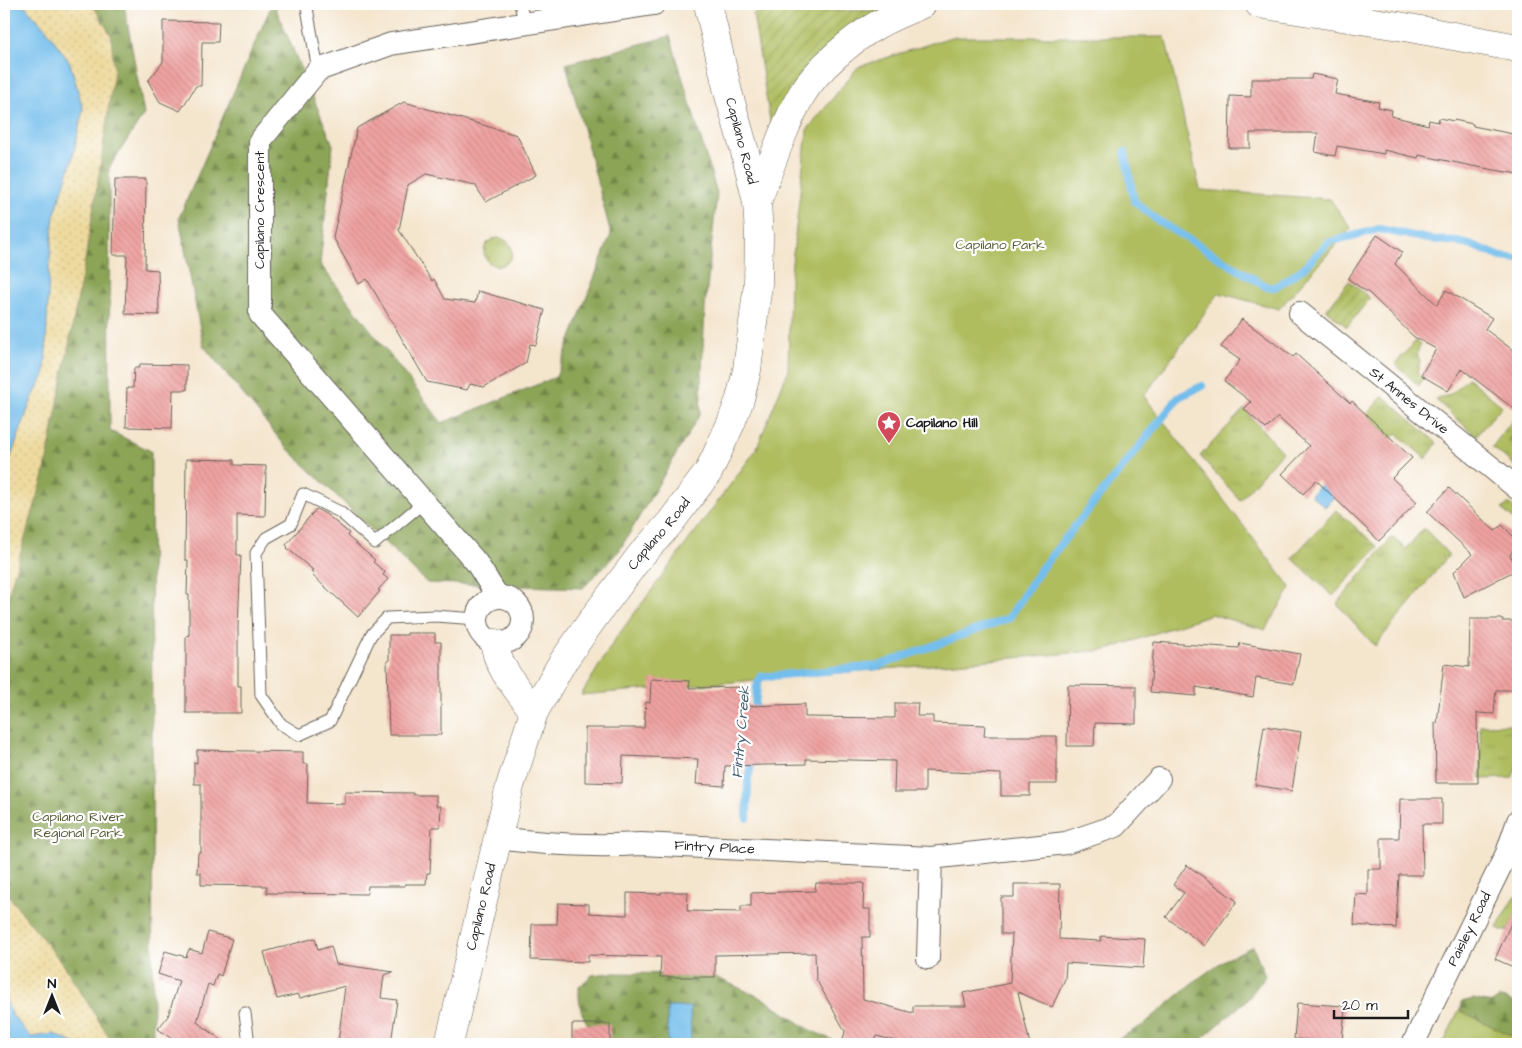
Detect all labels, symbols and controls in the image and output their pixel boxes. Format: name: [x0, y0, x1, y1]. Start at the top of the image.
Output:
street label: Capilano Road: [720, 95, 762, 187]
street label: Capilano Crescent: [250, 151, 270, 269]
park label: Capilano Park: [955, 235, 1045, 255]
street label: St Annes Drive: [1365, 363, 1453, 440]
place icon: Capilano Hill: [876, 410, 902, 444]
place label: Capilano Hill: [906, 413, 979, 433]
street label: Capilano Road: [623, 494, 695, 574]
water label: Fintry Creek: [726, 684, 757, 779]
park label: Capilano River Regional Park: [32, 807, 124, 843]
street label: Fintry Place: [674, 836, 756, 859]
street label: Capilano Road: [461, 861, 501, 952]
street label: Paisley Road: [1443, 889, 1496, 970]
north arrow: [28, 970, 78, 1020]
text: N: [48, 974, 57, 994]
scale bar: [1334, 988, 1408, 1020]
text: 20 m: [1342, 995, 1378, 1016]

